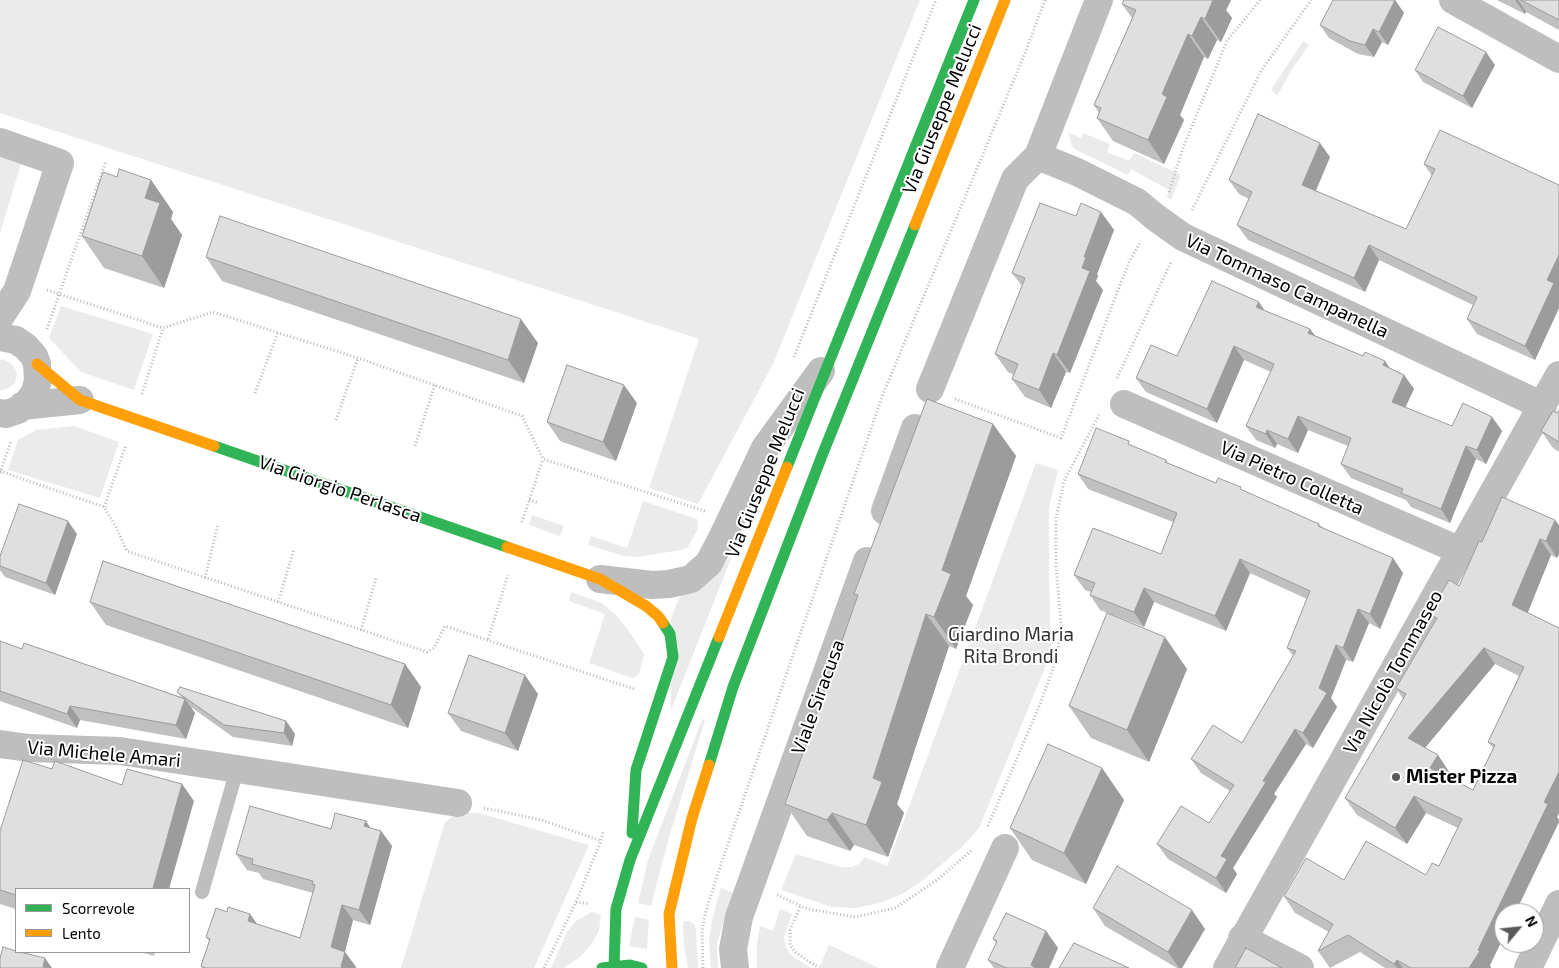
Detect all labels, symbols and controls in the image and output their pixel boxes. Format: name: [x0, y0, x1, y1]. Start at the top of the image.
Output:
street label: Via Giuseppe Melucci: [897, 21, 987, 197]
street label: Via Tommaso Campanella: [1182, 229, 1392, 343]
street label: Via Giuseppe Melucci: [720, 385, 810, 561]
street label: Via Pietro Colletta: [1217, 436, 1367, 520]
street label: Via Giorgio Perlasca: [256, 450, 424, 528]
street label: Via Nicolò Tommaseo: [1338, 586, 1448, 758]
park label: Giardino Maria Rita Brondi: [948, 624, 1074, 668]
street label: Viale Siracusa: [787, 637, 849, 757]
street label: Via Michele Amari: [26, 736, 182, 772]
place label: Mister Pizza: [1406, 766, 1517, 788]
marker: Mister Pizza: [1390, 771, 1402, 783]
legend: [15, 888, 190, 953]
text: Scorrevole: [62, 899, 135, 917]
north arrow: [1494, 903, 1544, 953]
text: N: [1522, 913, 1542, 930]
text: Lento: [62, 924, 101, 942]

